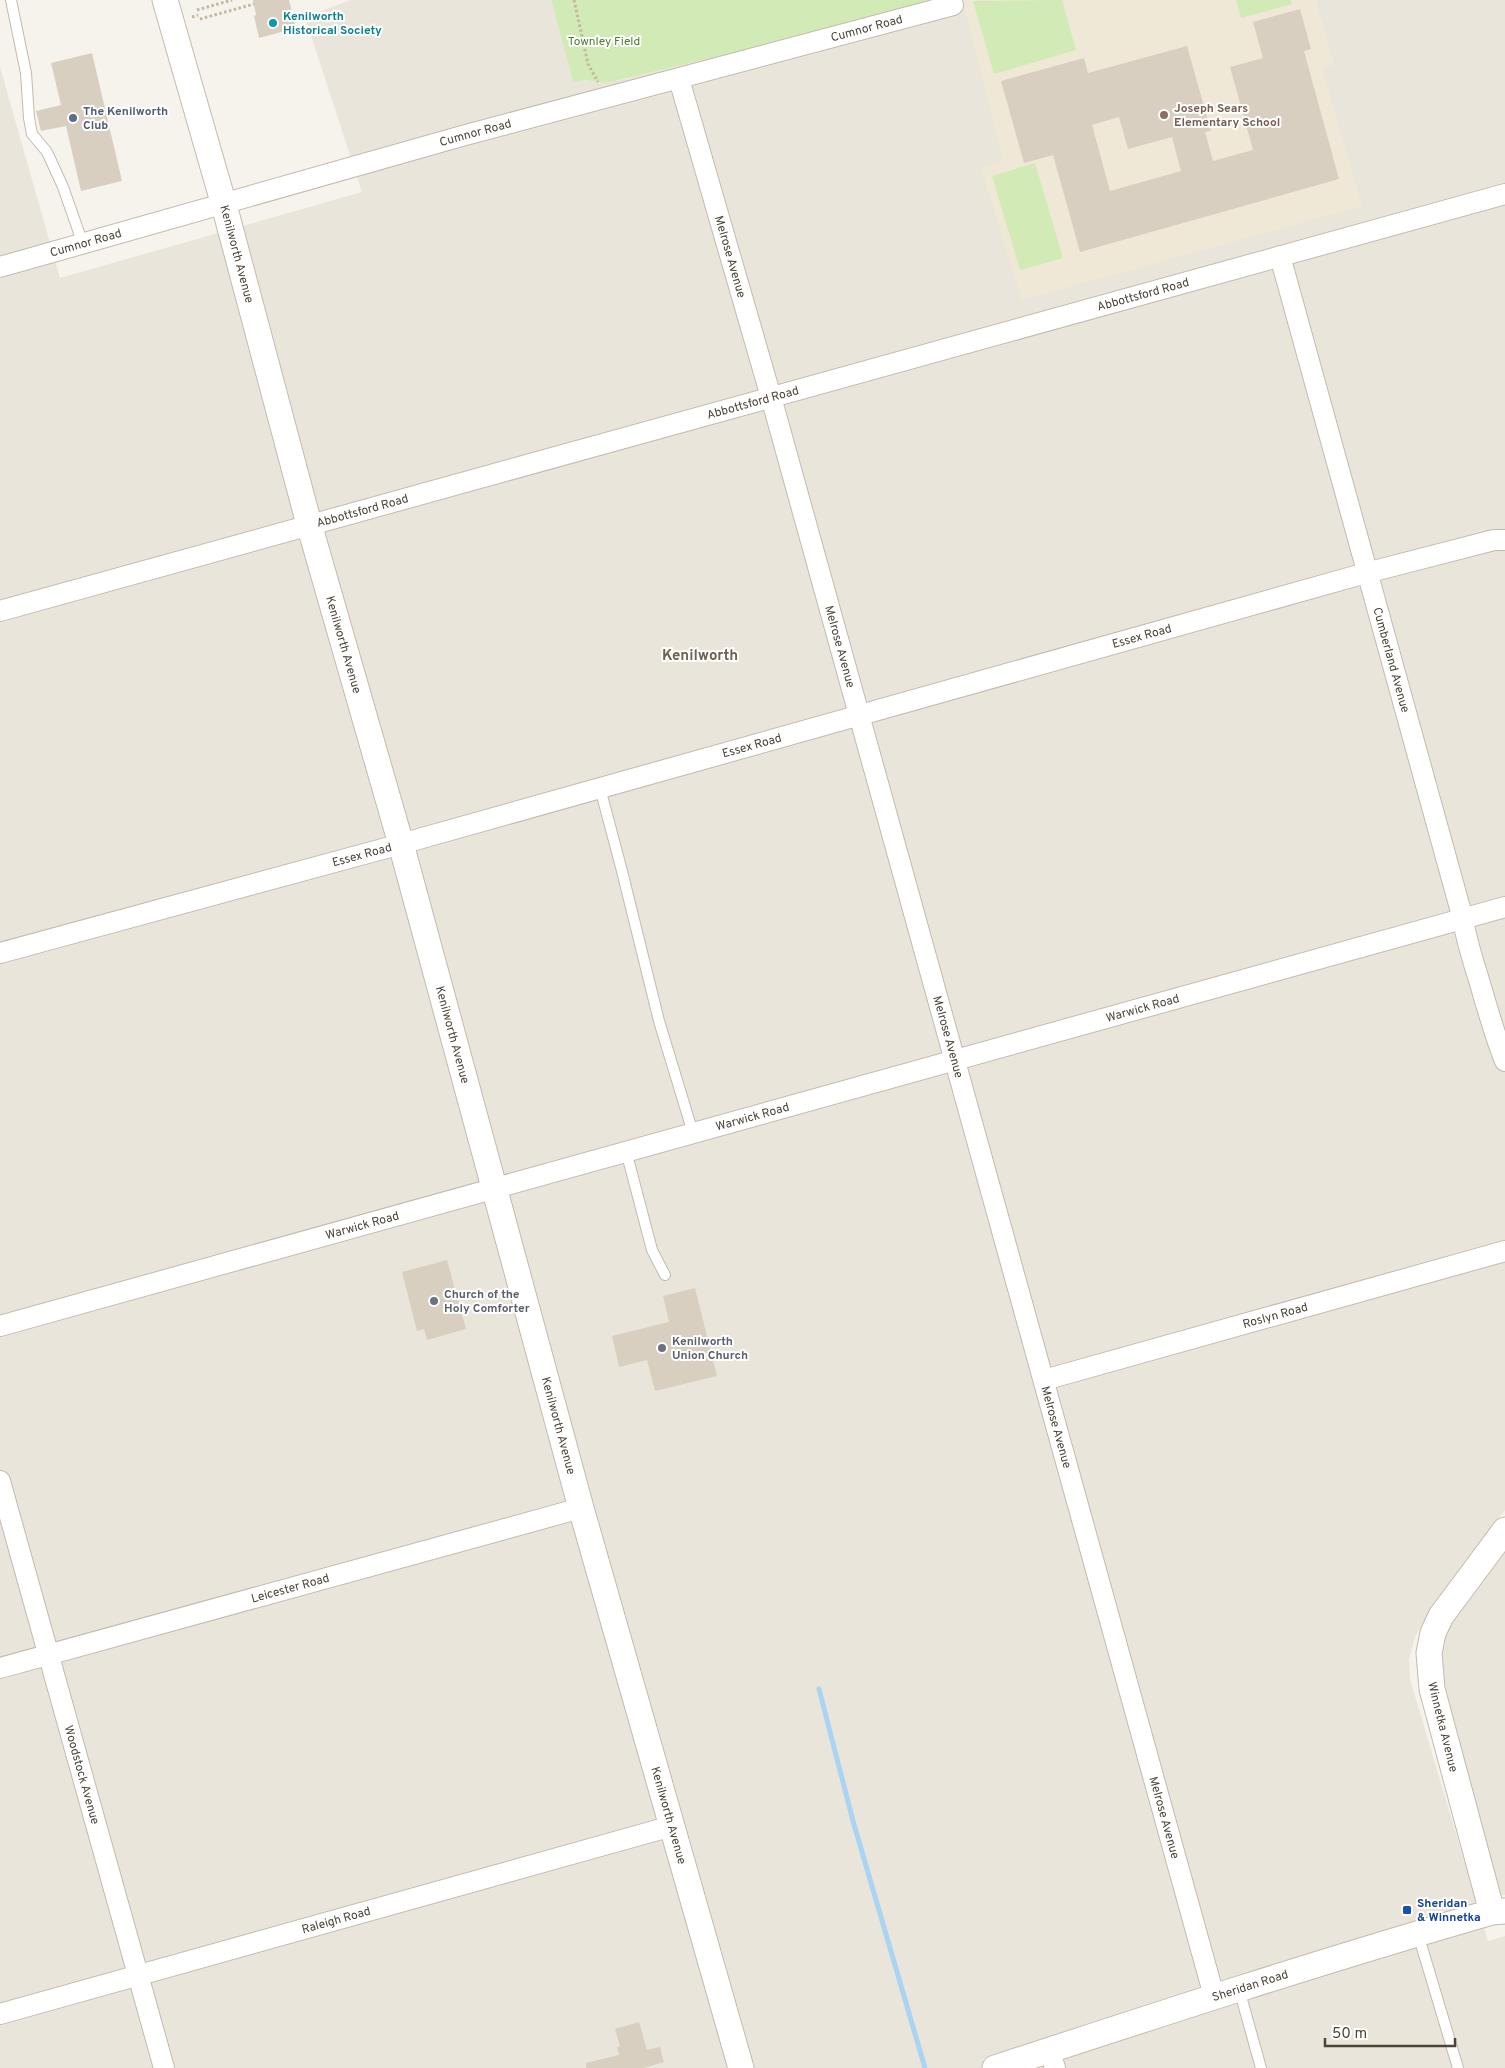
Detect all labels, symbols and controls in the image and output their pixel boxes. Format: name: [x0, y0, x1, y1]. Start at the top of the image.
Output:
place label: Kenilworth Historical Society: [283, 9, 382, 39]
street label: Cumnor Road: [829, 12, 905, 46]
marker: Kenilworth Historical Society: [267, 17, 279, 29]
park label: Townley Field: [568, 34, 640, 50]
place label: Joseph Sears Elementary School: [1174, 101, 1280, 131]
place label: The Kenilworth Club: [83, 104, 168, 134]
marker: Joseph Sears Elementary School: [1158, 109, 1170, 121]
marker: The Kenilworth Club: [67, 112, 79, 124]
street label: Cumnor Road: [438, 116, 513, 151]
street label: Kenilworth Avenue: [215, 203, 257, 305]
street label: Melrose Avenue: [710, 214, 749, 300]
street label: Cumnor Road: [48, 226, 124, 261]
street label: Abbottsford Road: [1095, 275, 1191, 316]
street label: Abbottsford Road: [705, 383, 801, 424]
street label: Abbottsford Road: [315, 491, 410, 532]
street label: Kenilworth Avenue: [321, 594, 364, 696]
street label: Melrose Avenue: [820, 604, 858, 690]
street label: Cumberland Avenue: [1368, 606, 1413, 715]
street label: Essex Road: [1110, 621, 1174, 653]
district label: Kenilworth: [662, 647, 738, 666]
street label: Essex Road: [721, 730, 784, 762]
street label: Essex Road: [331, 840, 394, 871]
street label: Kenilworth Avenue: [431, 984, 473, 1086]
street label: Warwick Road: [1104, 991, 1181, 1027]
street label: Melrose Avenue: [928, 994, 966, 1080]
street label: Warwick Road: [714, 1100, 791, 1135]
street label: Warwick Road: [324, 1208, 401, 1244]
place label: Church of the Holy Comforter: [444, 1287, 530, 1317]
marker: Church of the Holy Comforter: [428, 1295, 440, 1307]
street label: Roslyn Road: [1241, 1300, 1310, 1333]
place label: Kenilworth Union Church: [672, 1334, 748, 1364]
marker: Kenilworth Union Church: [656, 1342, 668, 1354]
street label: Kenilworth Avenue: [537, 1375, 579, 1477]
street label: Melrose Avenue: [1036, 1384, 1074, 1470]
street label: Leicester Road: [250, 1571, 331, 1607]
street label: Winnetka Avenue: [1423, 1680, 1461, 1774]
street label: Woodstock Avenue: [60, 1724, 103, 1826]
street label: Kenilworth Avenue: [646, 1765, 689, 1866]
street label: Melrose Avenue: [1145, 1775, 1183, 1861]
place label: Sheridan & Winnetka: [1417, 1896, 1481, 1926]
street label: Raleigh Road: [300, 1904, 373, 1938]
marker: Sheridan & Winnetka: [1401, 1904, 1413, 1916]
street label: Sheridan Road: [1210, 1967, 1290, 2006]
scale bar: [1325, 2016, 1455, 2048]
text: 50 m: [1332, 2025, 1367, 2044]

